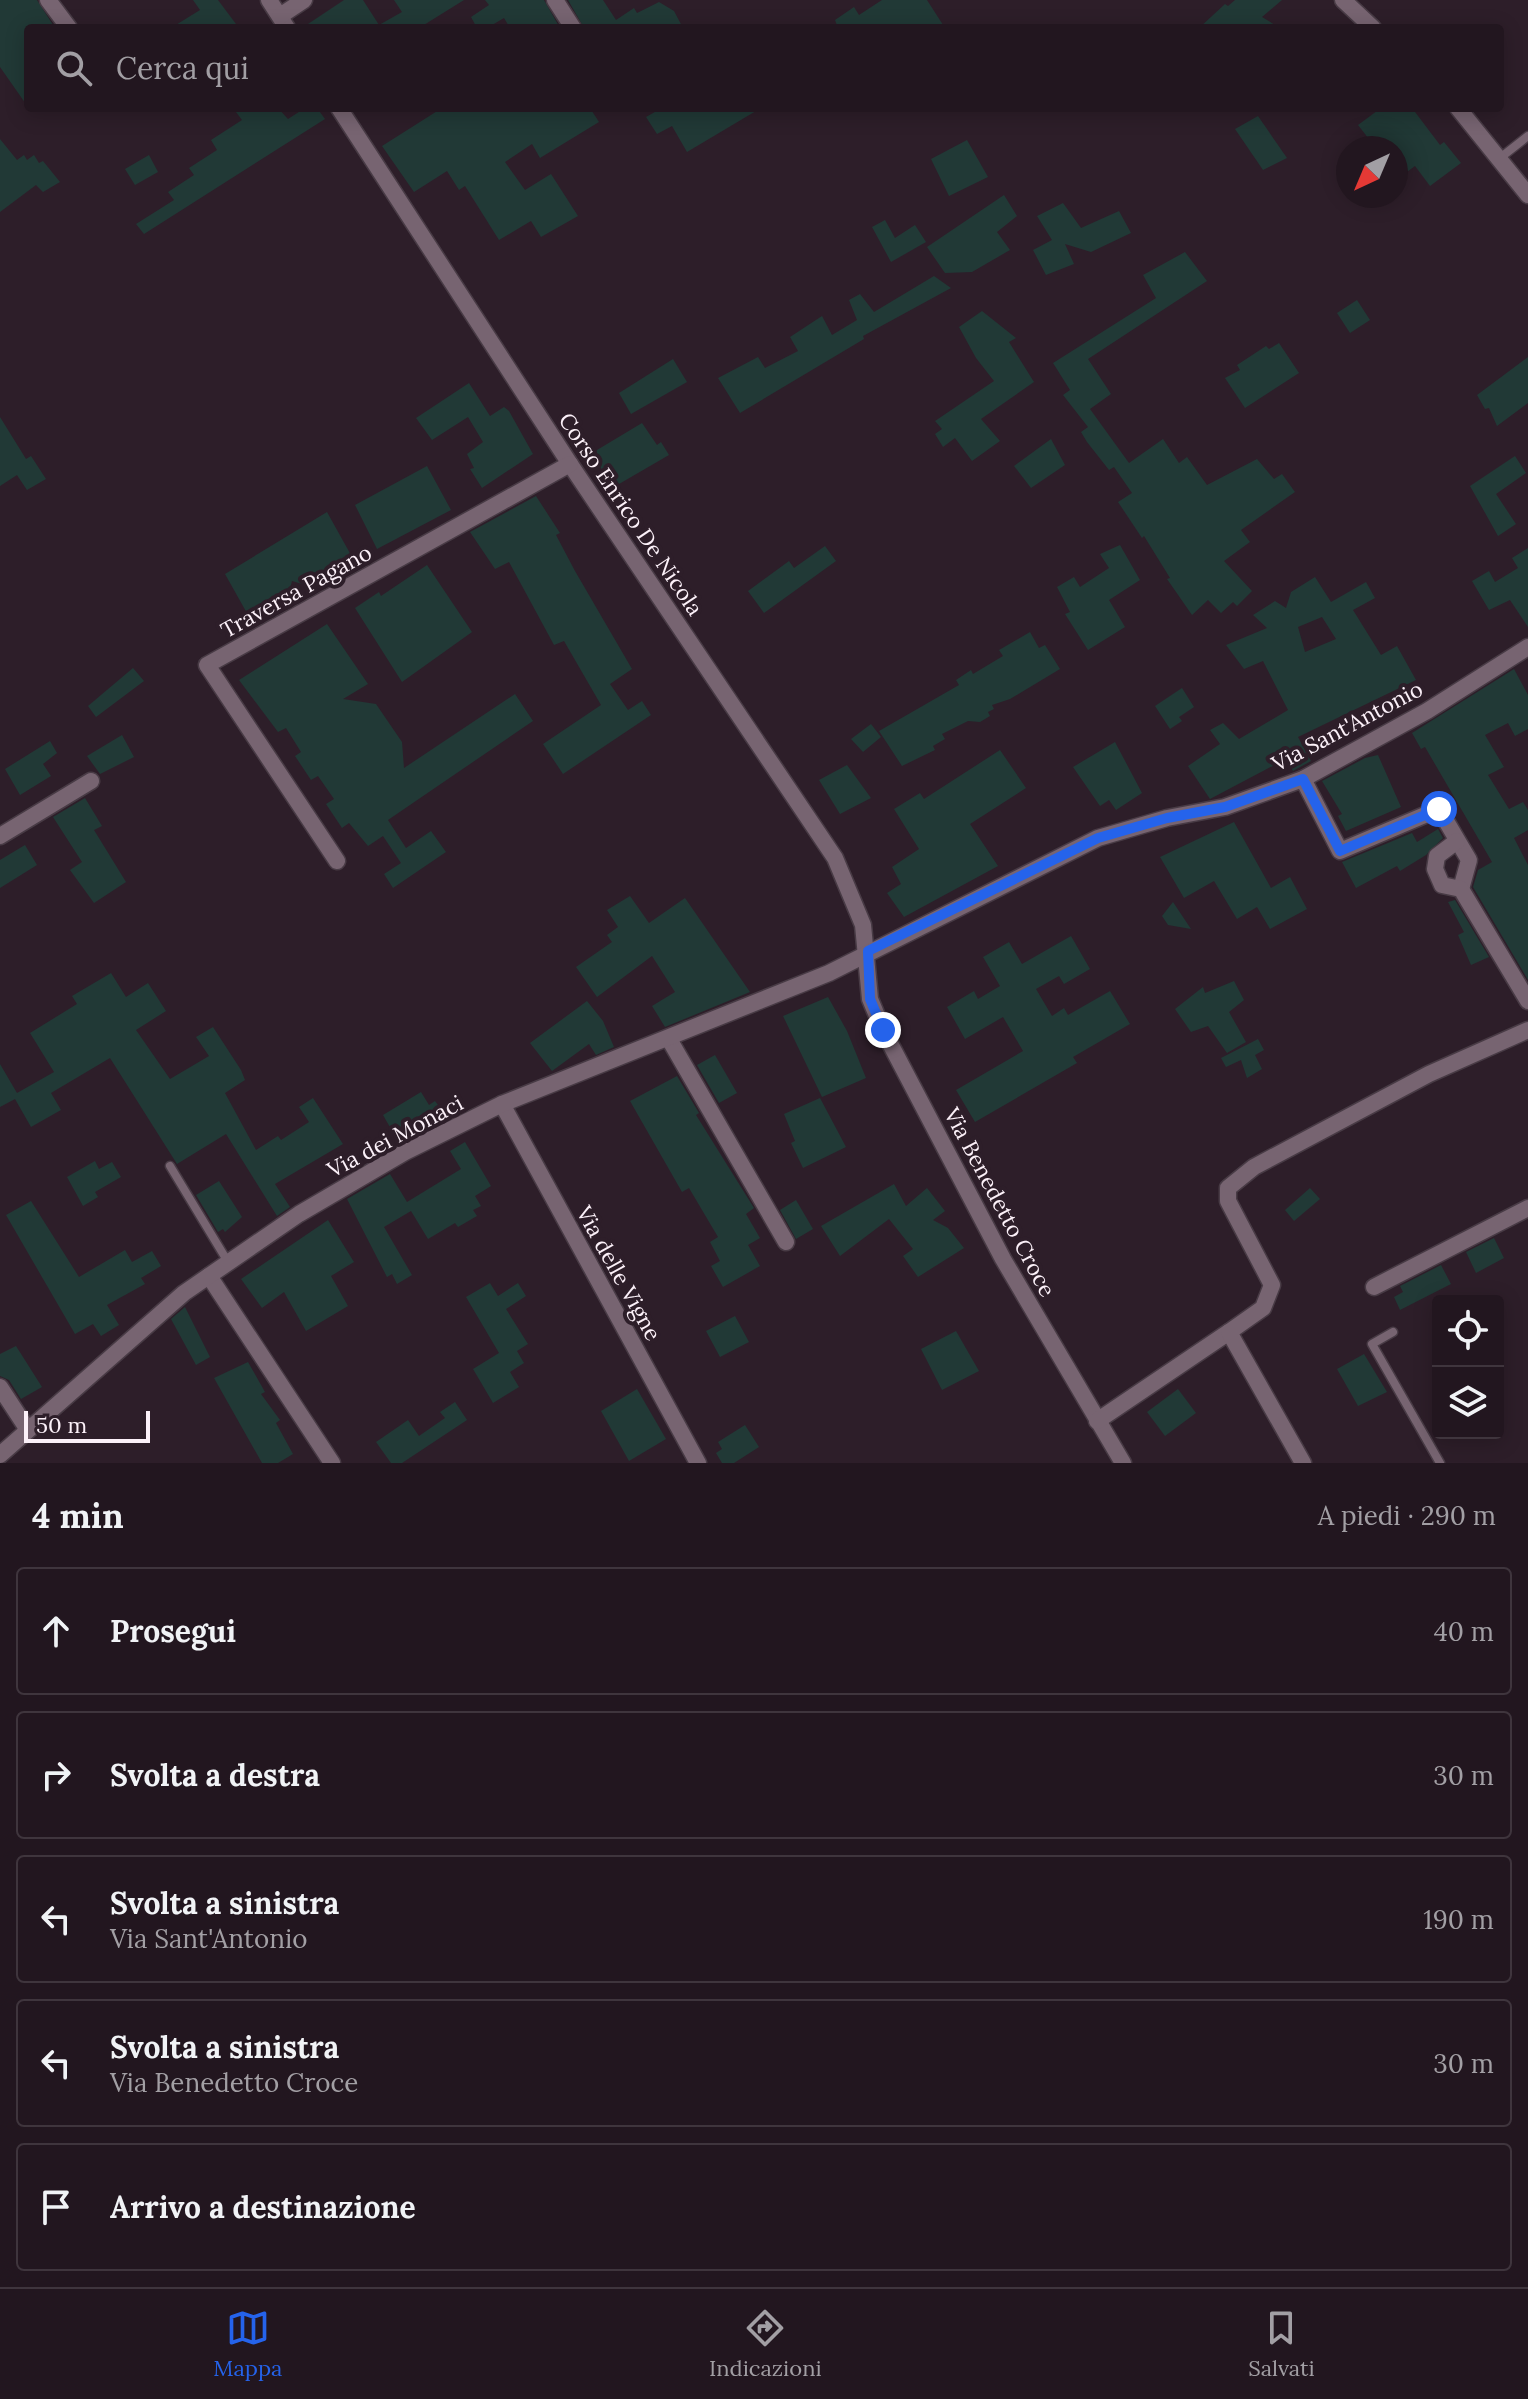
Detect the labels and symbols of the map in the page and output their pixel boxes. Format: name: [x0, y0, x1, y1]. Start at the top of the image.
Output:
north arrow: [1336, 136, 1408, 208]
street label: Corso Enrico De Nicola: [553, 407, 709, 621]
street label: Traversa Pagano: [216, 538, 376, 644]
street label: Via Sant'Antonio: [1266, 674, 1427, 778]
route start: [1421, 791, 1457, 827]
route end: [865, 1012, 901, 1048]
street label: Via dei Monaci: [321, 1088, 468, 1184]
street label: Via Benedetto Croce: [938, 1102, 1062, 1301]
street label: Via delle Vigne: [570, 1200, 668, 1345]
scale bar: [24, 1407, 150, 1443]

